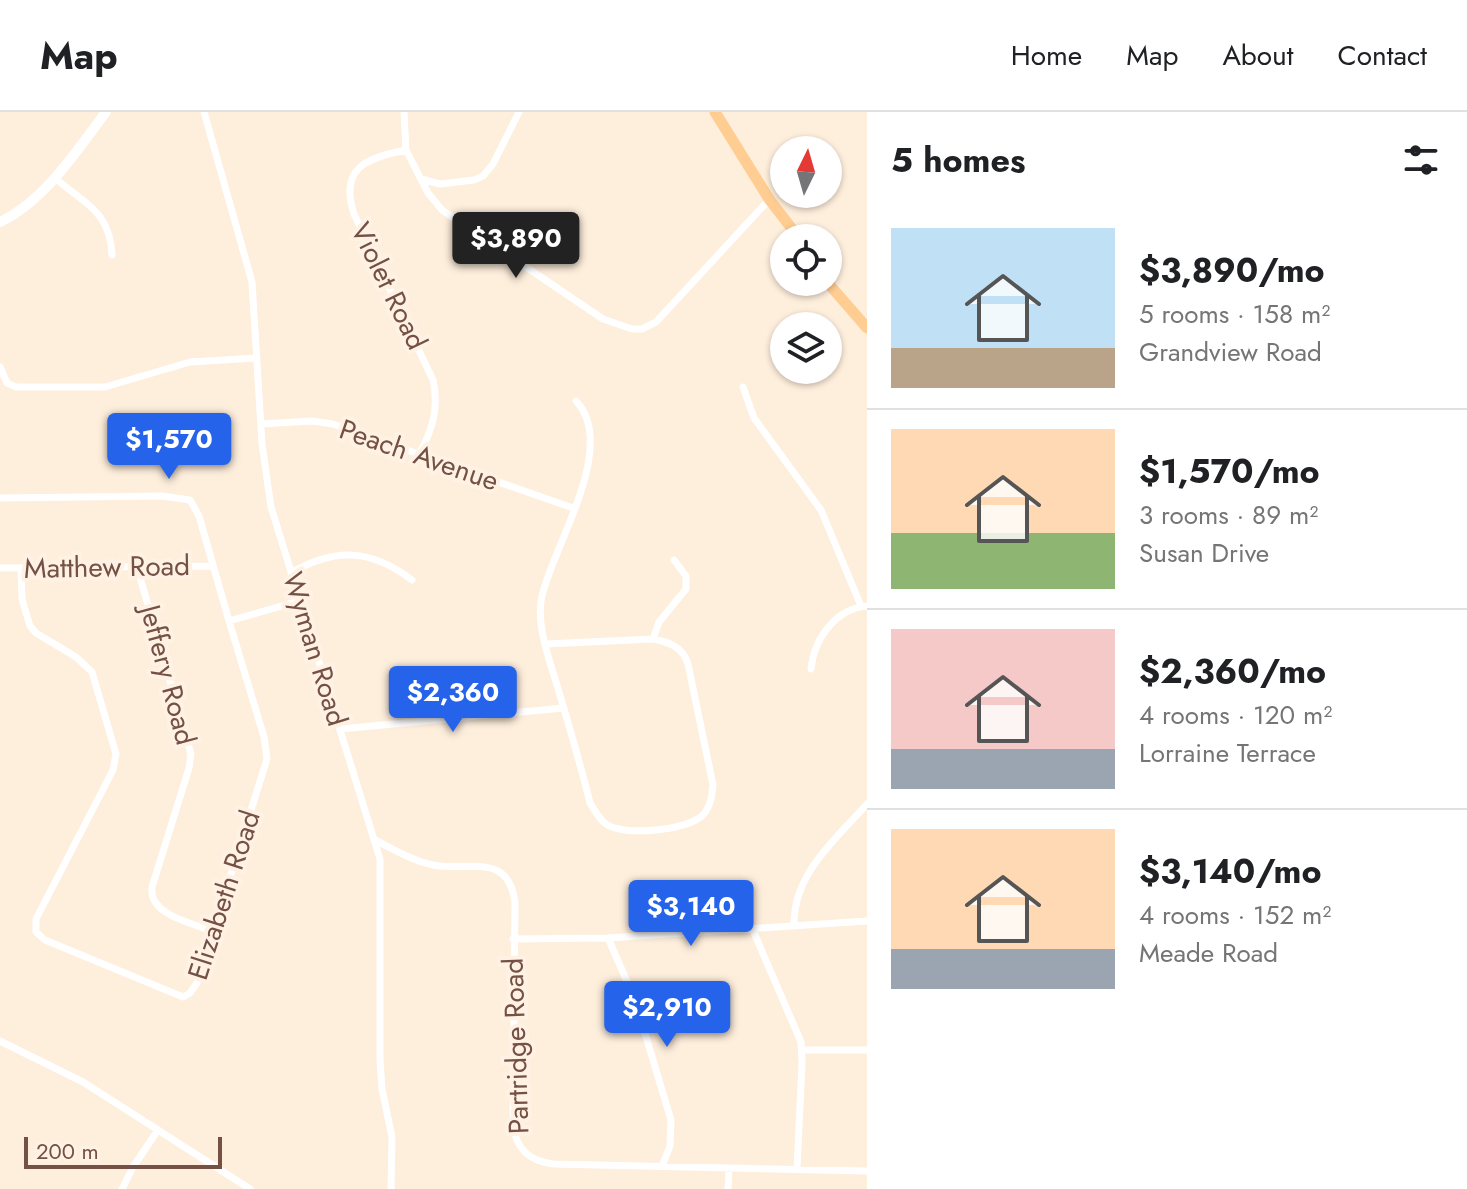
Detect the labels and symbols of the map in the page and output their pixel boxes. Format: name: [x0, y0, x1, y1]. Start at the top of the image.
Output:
north arrow: [770, 136, 842, 208]
pin: $3,890: [451, 212, 581, 280]
street label: Violet Road: [340, 215, 438, 357]
street label: Peach Avenue: [334, 409, 504, 501]
pin: $1,570: [104, 413, 234, 481]
street label: Matthew Road: [24, 545, 190, 589]
street label: Wyman Road: [272, 567, 358, 731]
street label: Jeffery Road: [129, 597, 206, 749]
pin: $2,360: [388, 666, 518, 734]
street label: Elizabeth Road: [177, 805, 271, 985]
pin: $3,140: [626, 880, 756, 948]
street label: Partridge Road: [492, 957, 540, 1135]
pin: $2,910: [602, 981, 732, 1049]
scale bar: [24, 1133, 222, 1169]

